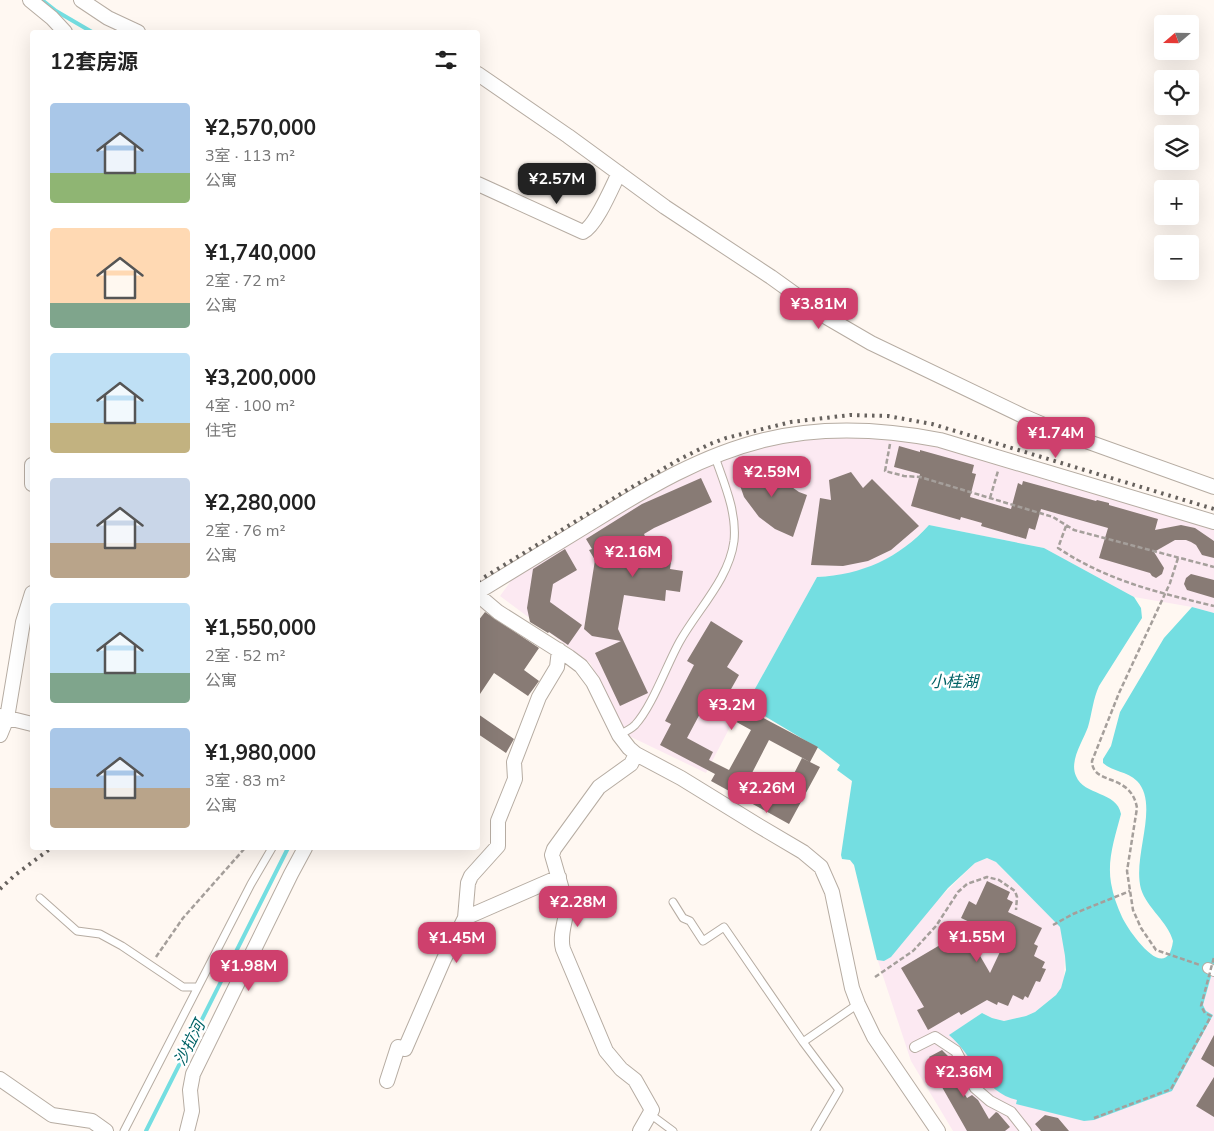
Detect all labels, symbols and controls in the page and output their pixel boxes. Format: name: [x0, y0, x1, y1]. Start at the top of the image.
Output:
north arrow: [1154, 15, 1199, 60]
map controls: [1154, 15, 1199, 280]
icon: filters: [432, 46, 460, 74]
text: 12套房源: [50, 48, 138, 76]
button: locate: [1154, 70, 1199, 115]
text: ¥2,570,000: [205, 114, 316, 142]
icon: home: [90, 123, 150, 183]
button: layers: [1154, 125, 1199, 170]
text: 3室 · 113 m²: [205, 145, 295, 167]
pin: ¥2.57M: [516, 162, 598, 205]
text: ¥2.57M: [529, 168, 585, 190]
text: 公寓: [205, 170, 237, 192]
button: +: [1154, 180, 1199, 225]
button: −: [1154, 235, 1199, 280]
text: ¥1,740,000: [205, 239, 316, 267]
icon: home: [90, 248, 150, 308]
text: 2室 · 72 m²: [205, 270, 286, 292]
pin: ¥3.81M: [778, 288, 860, 330]
text: ¥3.81M: [791, 293, 847, 315]
text: 公寓: [205, 295, 237, 317]
text: ¥3,200,000: [205, 364, 316, 392]
icon: home: [90, 373, 150, 433]
text: 4室 · 100 m²: [205, 395, 295, 417]
pin: ¥1.74M: [1015, 416, 1097, 459]
text: 住宅: [205, 420, 237, 442]
text: ¥1.74M: [1028, 422, 1084, 444]
pin: ¥2.59M: [731, 456, 813, 498]
text: ¥2.59M: [744, 461, 800, 483]
text: ¥2,280,000: [205, 489, 316, 517]
icon: home: [90, 498, 150, 558]
text: 2室 · 76 m²: [205, 520, 286, 542]
pin: ¥2.16M: [592, 536, 674, 578]
text: ¥2.16M: [605, 541, 661, 563]
text: 公寓: [205, 545, 237, 567]
text: ¥1,550,000: [205, 614, 316, 642]
icon: home: [90, 623, 150, 683]
text: 2室 · 52 m²: [205, 645, 286, 667]
text: 公寓: [205, 670, 237, 692]
water label: 小桂湖: [930, 671, 981, 693]
pin: ¥3.2M: [697, 688, 767, 731]
text: ¥3.2M: [709, 694, 755, 716]
text: ¥1,980,000: [205, 739, 316, 767]
icon: home: [90, 748, 150, 808]
text: 3室 · 83 m²: [205, 770, 286, 792]
pin: ¥2.26M: [726, 772, 808, 814]
text: ¥2.26M: [739, 777, 795, 799]
text: 公寓: [205, 795, 237, 817]
pin: ¥2.28M: [537, 886, 619, 928]
text: ¥2.28M: [550, 891, 606, 913]
pin: ¥1.55M: [936, 920, 1018, 963]
pin: ¥1.45M: [416, 922, 498, 964]
text: ¥1.55M: [949, 926, 1005, 948]
text: ¥1.45M: [429, 927, 485, 949]
pin: ¥1.98M: [208, 950, 290, 992]
text: ¥1.98M: [221, 955, 277, 977]
water label: 沙拉河: [169, 1014, 212, 1069]
pin: ¥2.36M: [923, 1056, 1005, 1098]
text: ¥2.36M: [936, 1061, 992, 1083]

